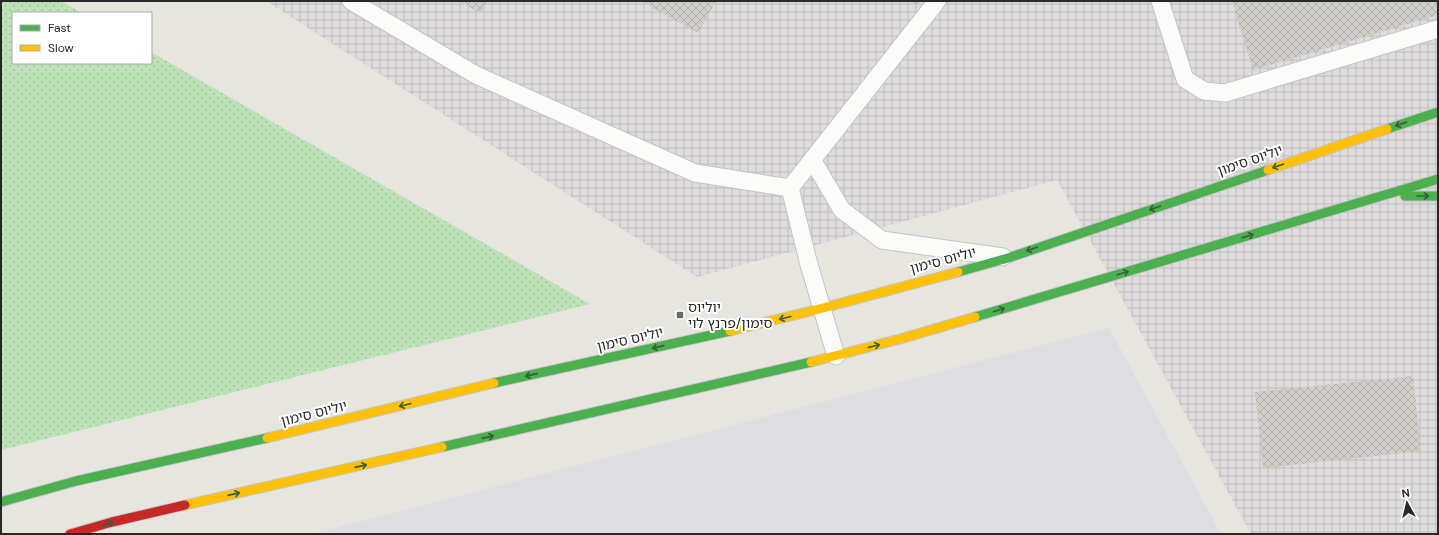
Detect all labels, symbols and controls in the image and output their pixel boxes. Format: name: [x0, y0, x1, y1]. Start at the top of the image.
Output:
legend: [12, 12, 152, 64]
text: Fast: [48, 20, 71, 36]
text: Slow: [48, 40, 74, 56]
one-way arrow: [1395, 121, 1408, 128]
street label: יוליוס סימון: [1215, 140, 1285, 180]
one-way arrow: [1272, 163, 1285, 170]
one-way arrow: [1416, 192, 1429, 200]
one-way arrow: [1149, 204, 1161, 212]
one-way arrow: [1241, 232, 1254, 239]
street label: יוליוס סימון: [908, 243, 978, 277]
one-way arrow: [1026, 246, 1038, 254]
one-way arrow: [1117, 269, 1130, 276]
place label: יוליוס סימון/פרנץ לוי: [688, 298, 772, 332]
one-way arrow: [992, 306, 1005, 313]
marker: יוליוס סימון/פרנץ לוי: [675, 310, 685, 320]
one-way arrow: [779, 315, 792, 322]
street label: יוליוס סימון: [595, 323, 665, 355]
one-way arrow: [867, 342, 880, 349]
one-way arrow: [652, 343, 665, 351]
one-way arrow: [525, 371, 538, 379]
street label: יוליוס סימון: [279, 396, 349, 430]
one-way arrow: [399, 402, 412, 409]
one-way arrow: [481, 432, 494, 440]
one-way arrow: [354, 461, 367, 469]
north arrow: [1387, 483, 1427, 523]
text: N: [1401, 486, 1411, 501]
one-way arrow: [227, 490, 240, 498]
one-way arrow: [101, 519, 114, 527]

